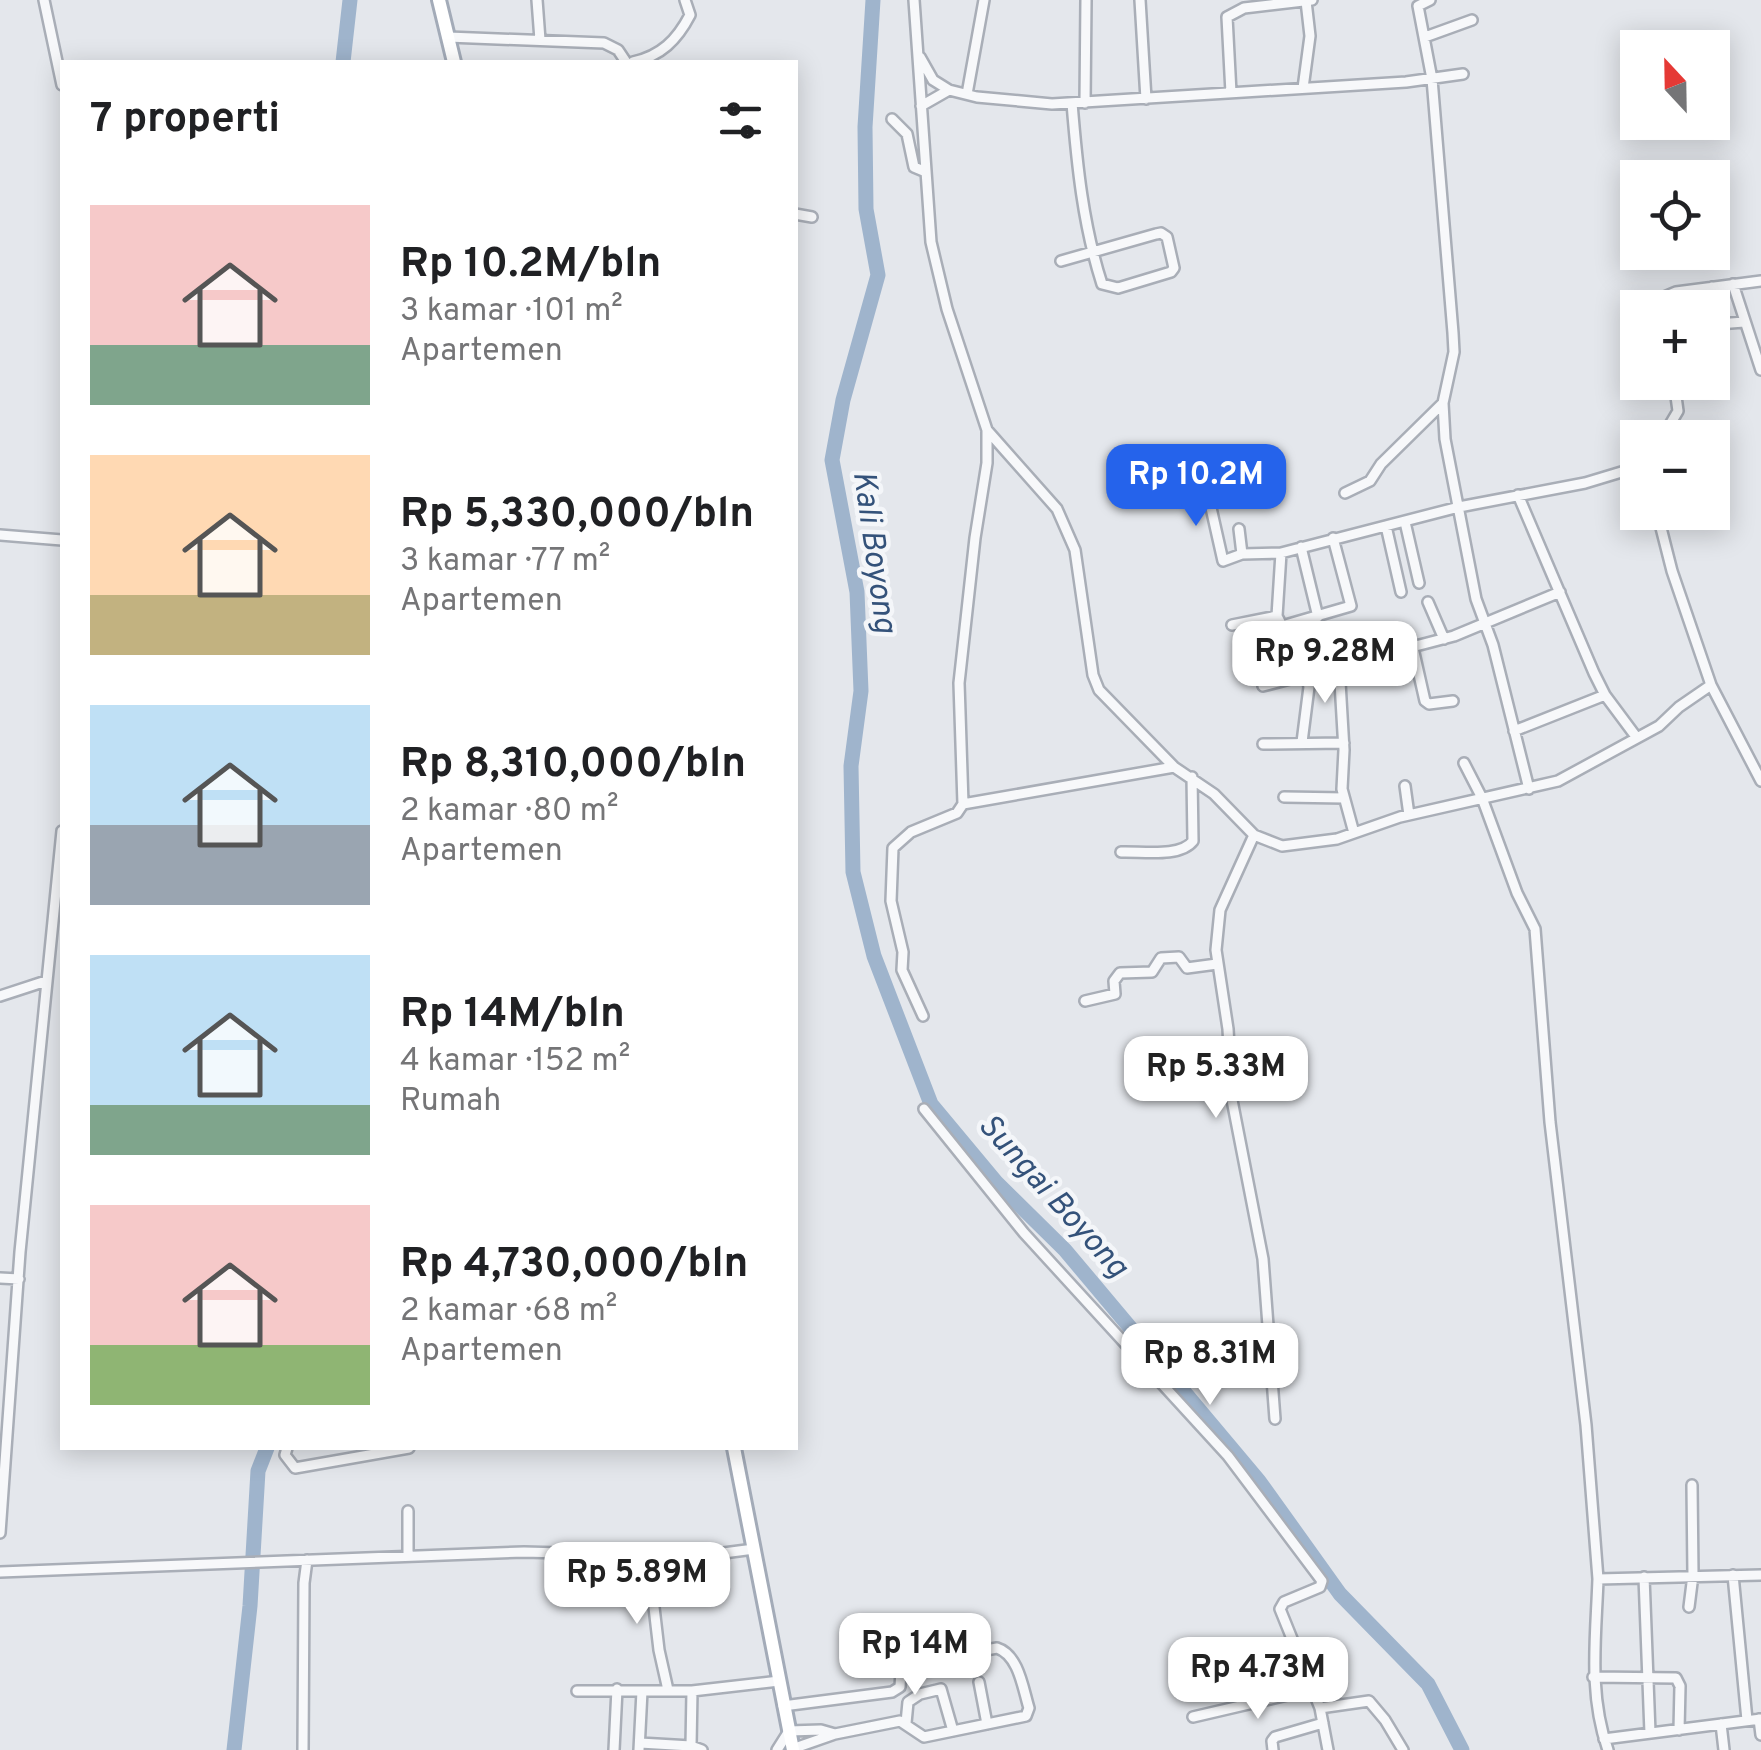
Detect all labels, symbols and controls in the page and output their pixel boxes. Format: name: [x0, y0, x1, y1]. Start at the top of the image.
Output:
north arrow: [1620, 30, 1730, 140]
map controls: [1620, 30, 1730, 530]
icon: filters: [713, 93, 768, 148]
text: 7 properti: [90, 94, 280, 147]
button: locate: [1620, 160, 1730, 270]
text: Rp 10.2M/bln: [400, 239, 661, 292]
icon: home: [170, 245, 290, 365]
button: +: [1620, 290, 1730, 400]
text: 3 kamar · 101 m²: [400, 292, 623, 332]
text: Apartemen: [400, 332, 563, 372]
button: −: [1620, 420, 1730, 530]
pin: Rp 10.2M: [1093, 444, 1299, 529]
text: Rp 10.2M: [1128, 456, 1264, 496]
water label: Kali Boyong: [842, 468, 904, 636]
text: Rp 5,330,000/bln: [400, 489, 754, 542]
icon: home: [170, 495, 290, 615]
text: 3 kamar · 77 m²: [400, 542, 610, 582]
text: Apartemen: [400, 582, 563, 622]
pin: Rp 9.28M: [1222, 621, 1428, 706]
text: Rp 9.28M: [1254, 633, 1396, 673]
text: Rp 8,310,000/bln: [400, 739, 746, 792]
icon: home: [170, 745, 290, 865]
text: 2 kamar · 80 m²: [400, 792, 619, 832]
text: Apartemen: [400, 832, 563, 872]
text: Rp 14M/bln: [400, 989, 625, 1042]
icon: home: [170, 995, 290, 1115]
pin: Rp 5.33M: [1113, 1036, 1319, 1121]
text: 4 kamar · 152 m²: [400, 1042, 630, 1082]
text: Rp 5.33M: [1146, 1048, 1286, 1088]
text: Rumah: [400, 1082, 501, 1122]
water label: Sungai Boyong: [968, 1107, 1136, 1288]
text: Rp 4,730,000/bln: [400, 1239, 748, 1292]
icon: home: [170, 1245, 290, 1365]
text: 2 kamar · 68 m²: [400, 1292, 617, 1332]
pin: Rp 8.31M: [1107, 1323, 1313, 1408]
text: Apartemen: [400, 1332, 563, 1372]
text: Rp 8.31M: [1143, 1335, 1277, 1375]
pin: Rp 5.89M: [534, 1542, 740, 1627]
text: Rp 5.89M: [566, 1554, 708, 1594]
pin: Rp 14M: [834, 1613, 996, 1698]
text: Rp 14M: [861, 1625, 969, 1665]
pin: Rp 4.73M: [1155, 1637, 1361, 1722]
text: Rp 4.73M: [1190, 1649, 1326, 1689]

